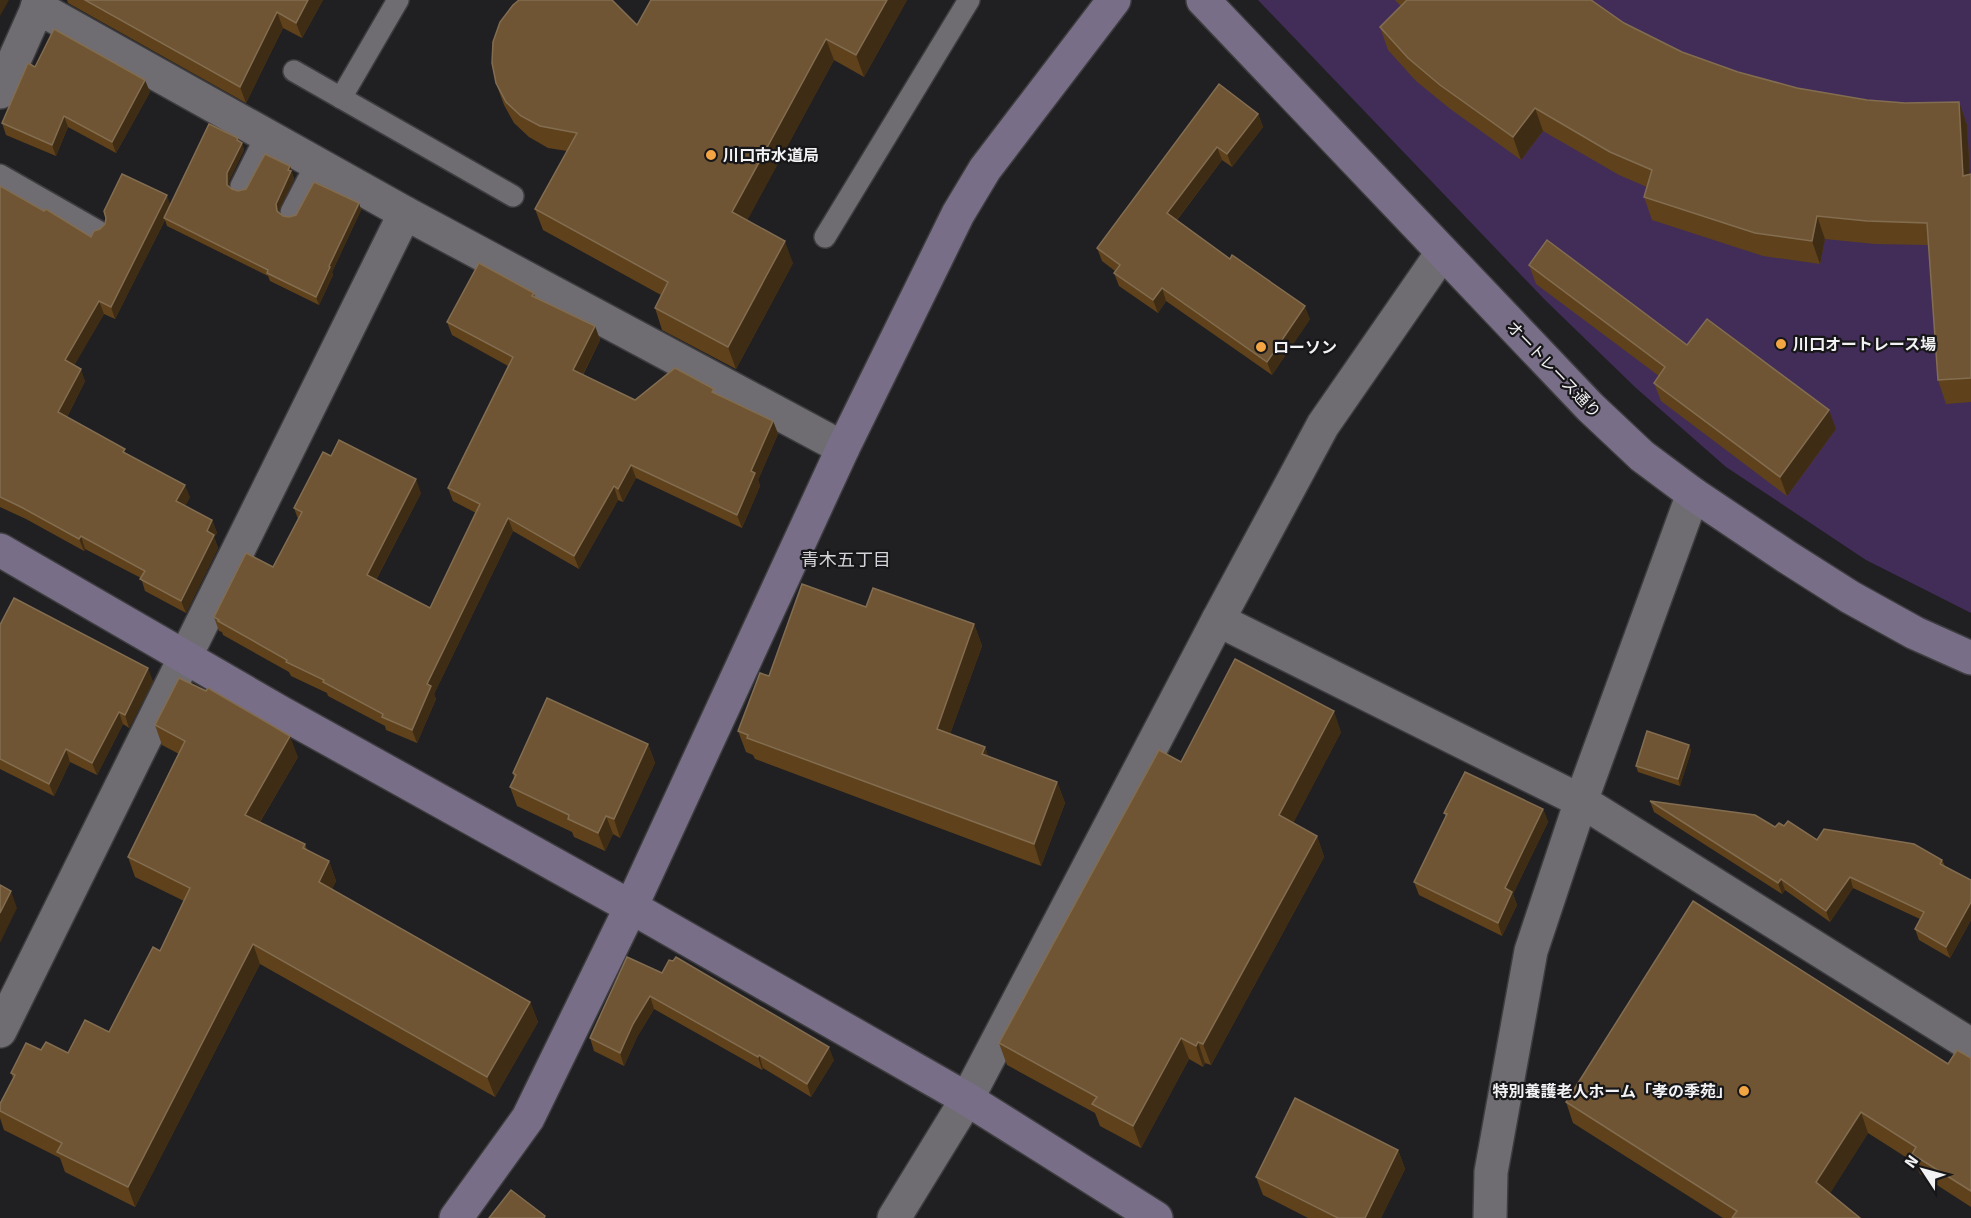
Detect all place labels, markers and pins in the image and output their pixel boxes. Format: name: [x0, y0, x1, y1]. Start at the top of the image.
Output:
place label: 川口市水道局: [723, 146, 819, 166]
marker: 川口市水道局: [704, 148, 718, 162]
place label: 川口オートレース場: [1793, 335, 1936, 355]
marker: 川口オートレース場: [1774, 337, 1788, 351]
place label: ローソン: [1273, 338, 1337, 358]
marker: ローソン: [1254, 340, 1268, 354]
place label: 特別養護老人ホーム「孝の季苑」: [1492, 1082, 1732, 1102]
marker: 特別養護老人ホーム「孝の季苑」: [1737, 1084, 1751, 1098]

